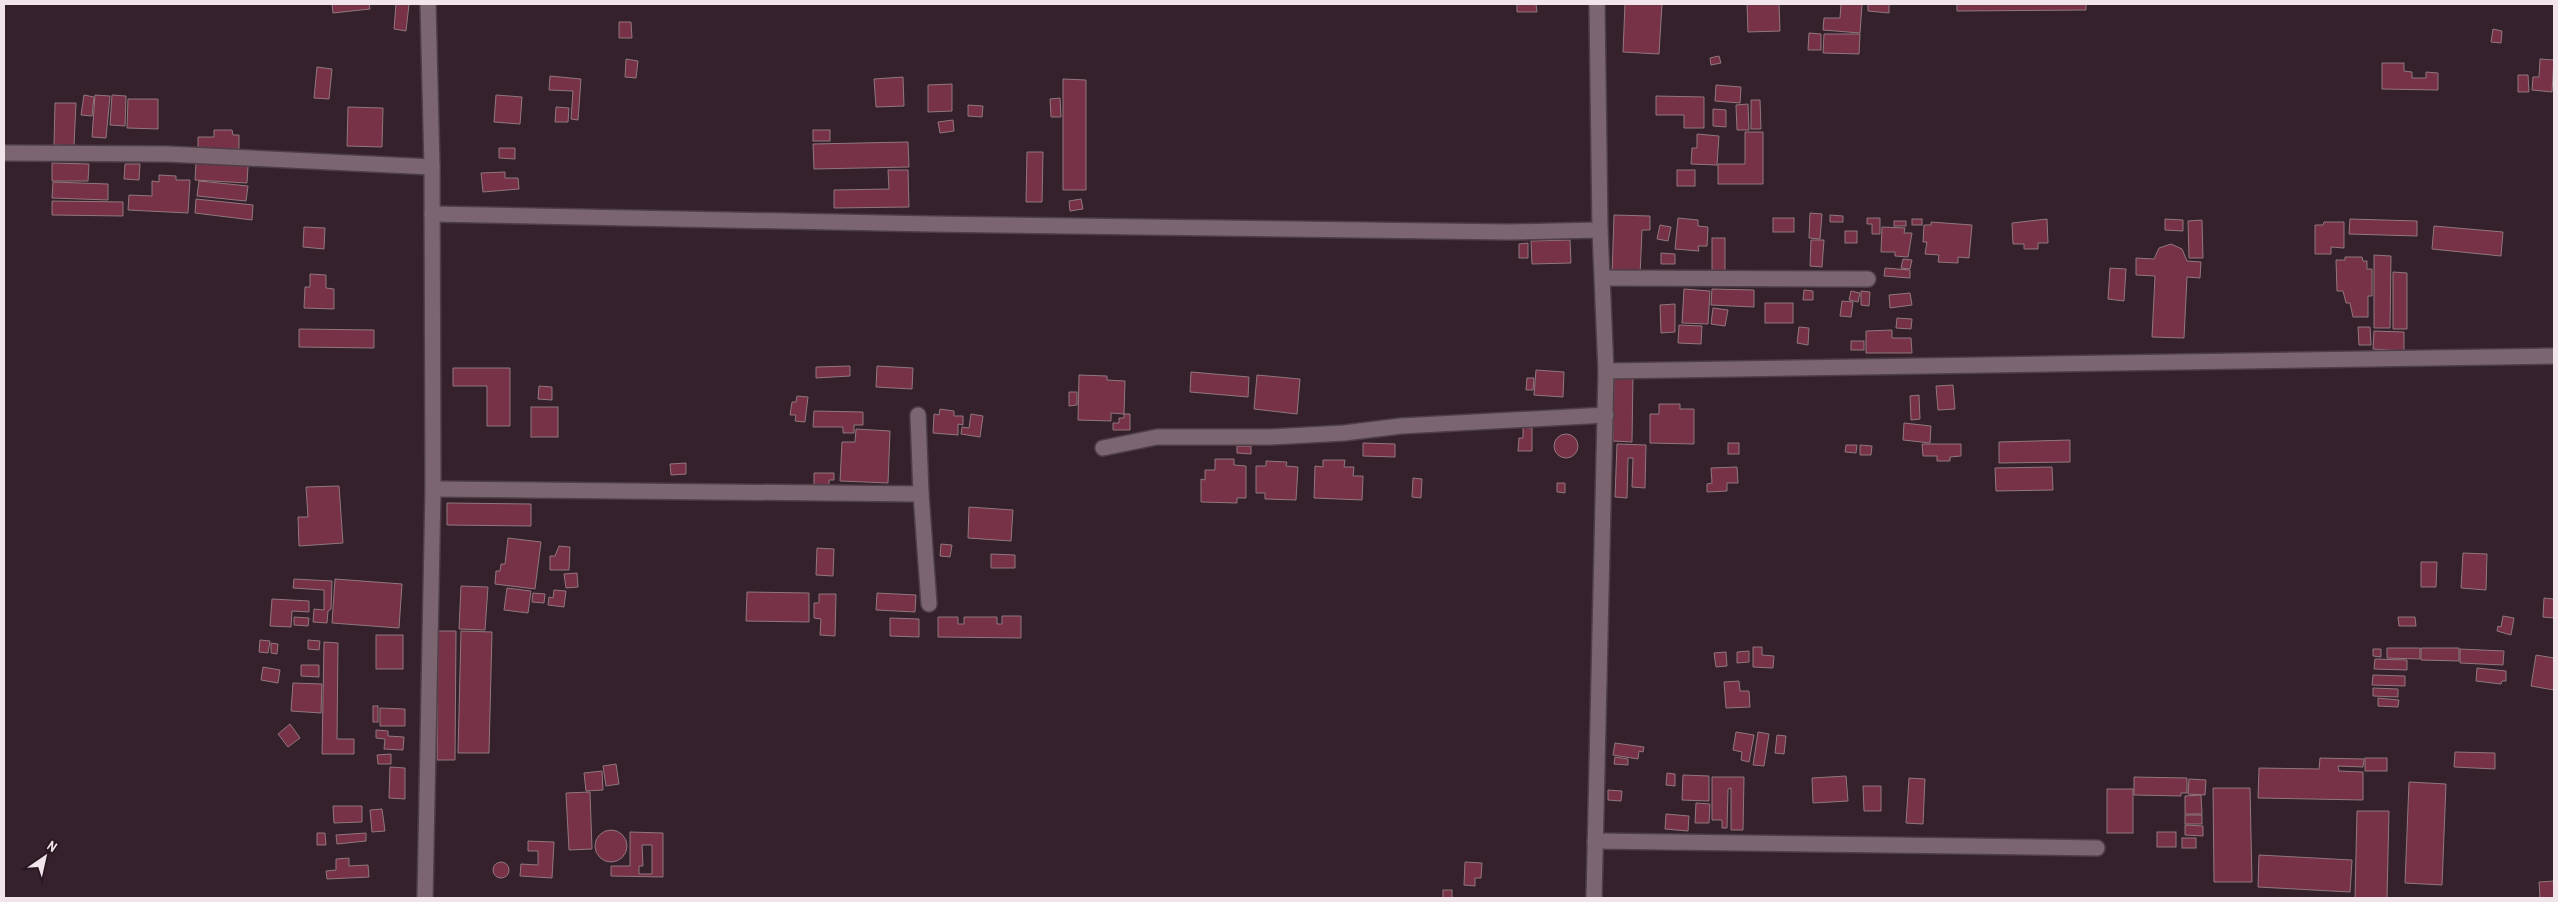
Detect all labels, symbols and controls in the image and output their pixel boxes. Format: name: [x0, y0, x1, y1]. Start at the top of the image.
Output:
north arrow: [20, 832, 70, 882]
text: N: [44, 836, 61, 856]

